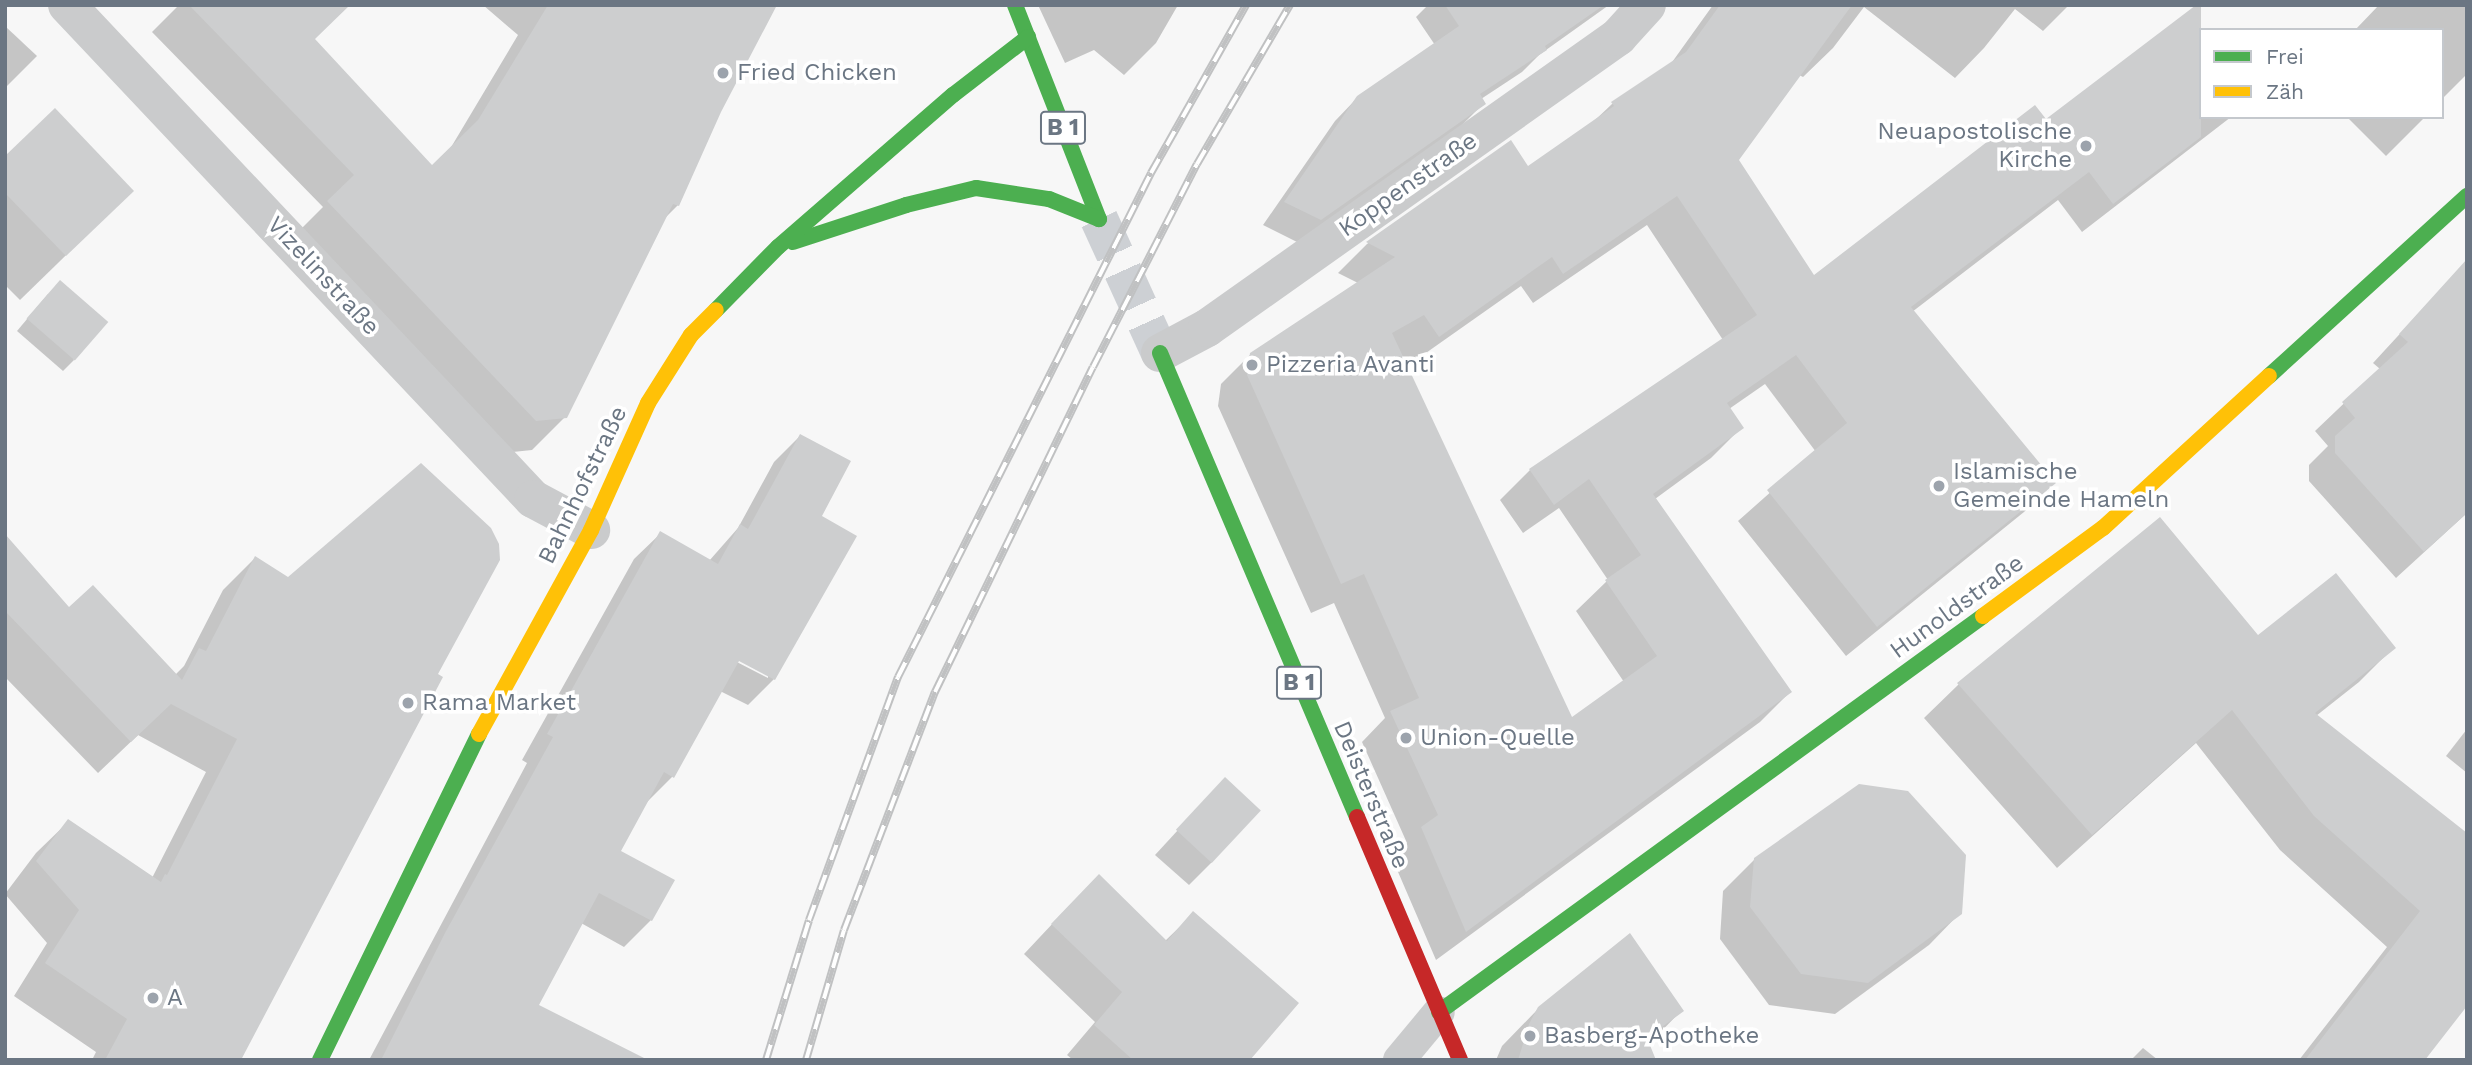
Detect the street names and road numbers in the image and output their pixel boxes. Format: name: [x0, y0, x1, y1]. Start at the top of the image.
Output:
road number: B 1: [1038, 108, 1088, 148]
street label: Koppenstraße: [1333, 127, 1483, 243]
street label: Vizelinstraße: [261, 211, 385, 341]
street label: Bahnhofstraße: [532, 401, 634, 569]
street label: Hunoldstraße: [1885, 549, 2029, 665]
road number: B 1: [1274, 664, 1324, 702]
street label: Deisterstraße: [1327, 717, 1415, 873]

